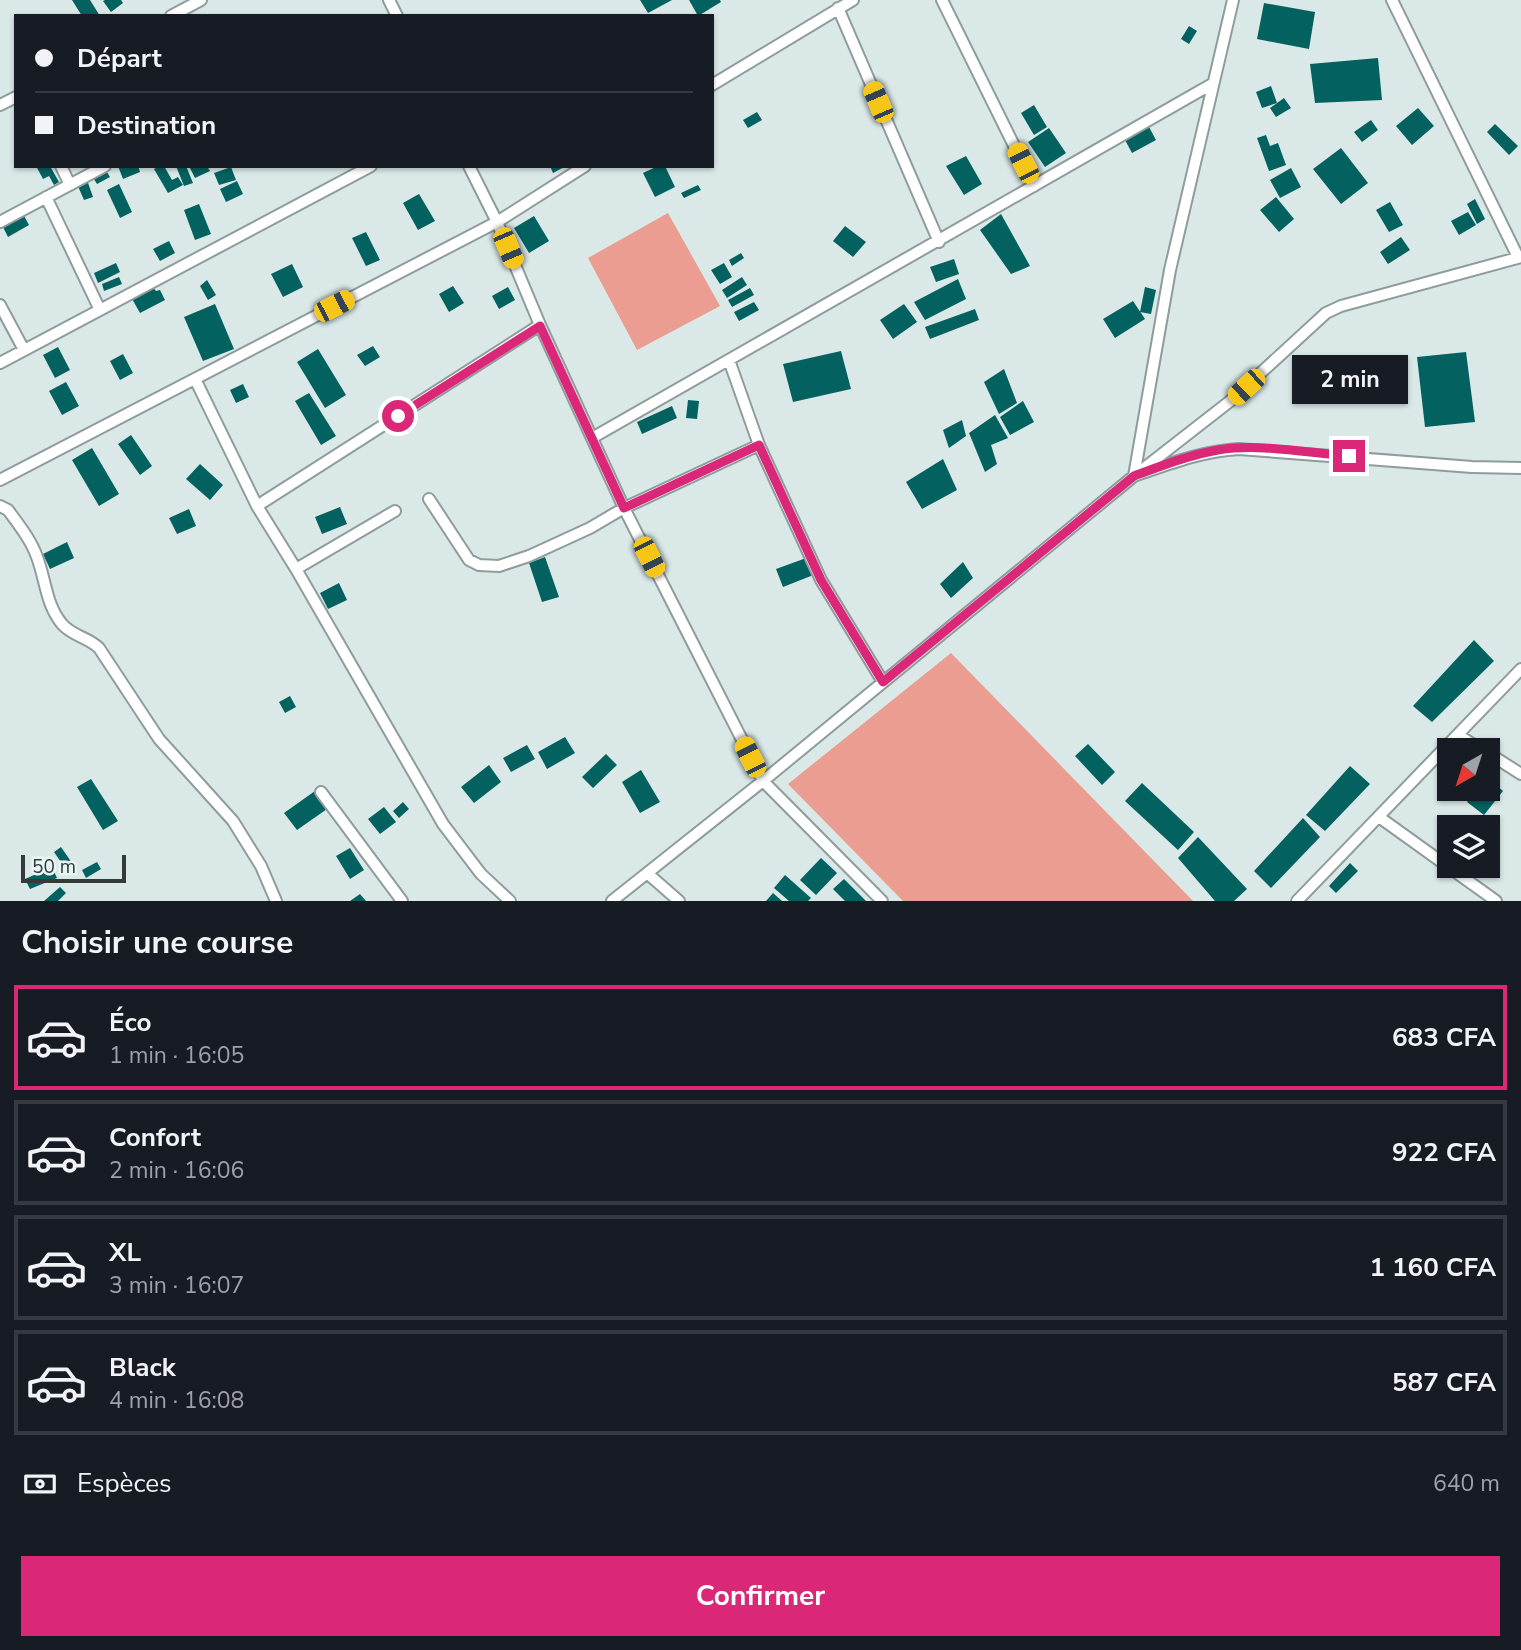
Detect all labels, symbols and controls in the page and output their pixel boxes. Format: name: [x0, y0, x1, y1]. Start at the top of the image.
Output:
text: Départ: [77, 41, 162, 76]
car: [861, 79, 896, 125]
text: Destination: [77, 108, 216, 143]
car: [1005, 140, 1042, 186]
car: [491, 225, 526, 271]
car: [311, 287, 358, 325]
callout: 2 min: [1291, 354, 1407, 404]
text: 2 min: [1320, 364, 1380, 395]
car: [1224, 365, 1269, 409]
route start: [382, 400, 414, 432]
route end: [1333, 440, 1365, 472]
car: [631, 534, 668, 580]
car: [732, 734, 769, 780]
north arrow: [1437, 738, 1500, 802]
map controls: [1437, 738, 1500, 878]
button: layers: [1437, 815, 1500, 878]
scale bar: [21, 852, 126, 884]
text: 50 m: [32, 854, 76, 880]
text: Choisir une course: [21, 921, 293, 964]
text: Éco: [109, 1005, 151, 1040]
icon: car: [25, 1006, 88, 1069]
text: 683 CFA: [1392, 1020, 1496, 1055]
text: 1 min · 16:05: [109, 1040, 244, 1071]
text: Confort: [109, 1120, 201, 1155]
icon: car: [25, 1121, 88, 1184]
text: 922 CFA: [1392, 1135, 1496, 1170]
text: 2 min · 16:06: [109, 1155, 244, 1186]
text: XL: [109, 1235, 141, 1270]
icon: car: [25, 1236, 88, 1299]
text: 1 160 CFA: [1369, 1250, 1496, 1285]
text: 3 min · 16:07: [109, 1270, 244, 1301]
text: Black: [109, 1350, 176, 1385]
icon: car: [25, 1351, 88, 1414]
text: 587 CFA: [1392, 1365, 1496, 1400]
text: 4 min · 16:08: [109, 1385, 244, 1416]
icon: cash: [21, 1465, 59, 1503]
text: Espèces: [77, 1466, 172, 1501]
text: 640 m: [1433, 1468, 1500, 1499]
button: Confirmer: [21, 1556, 1500, 1636]

